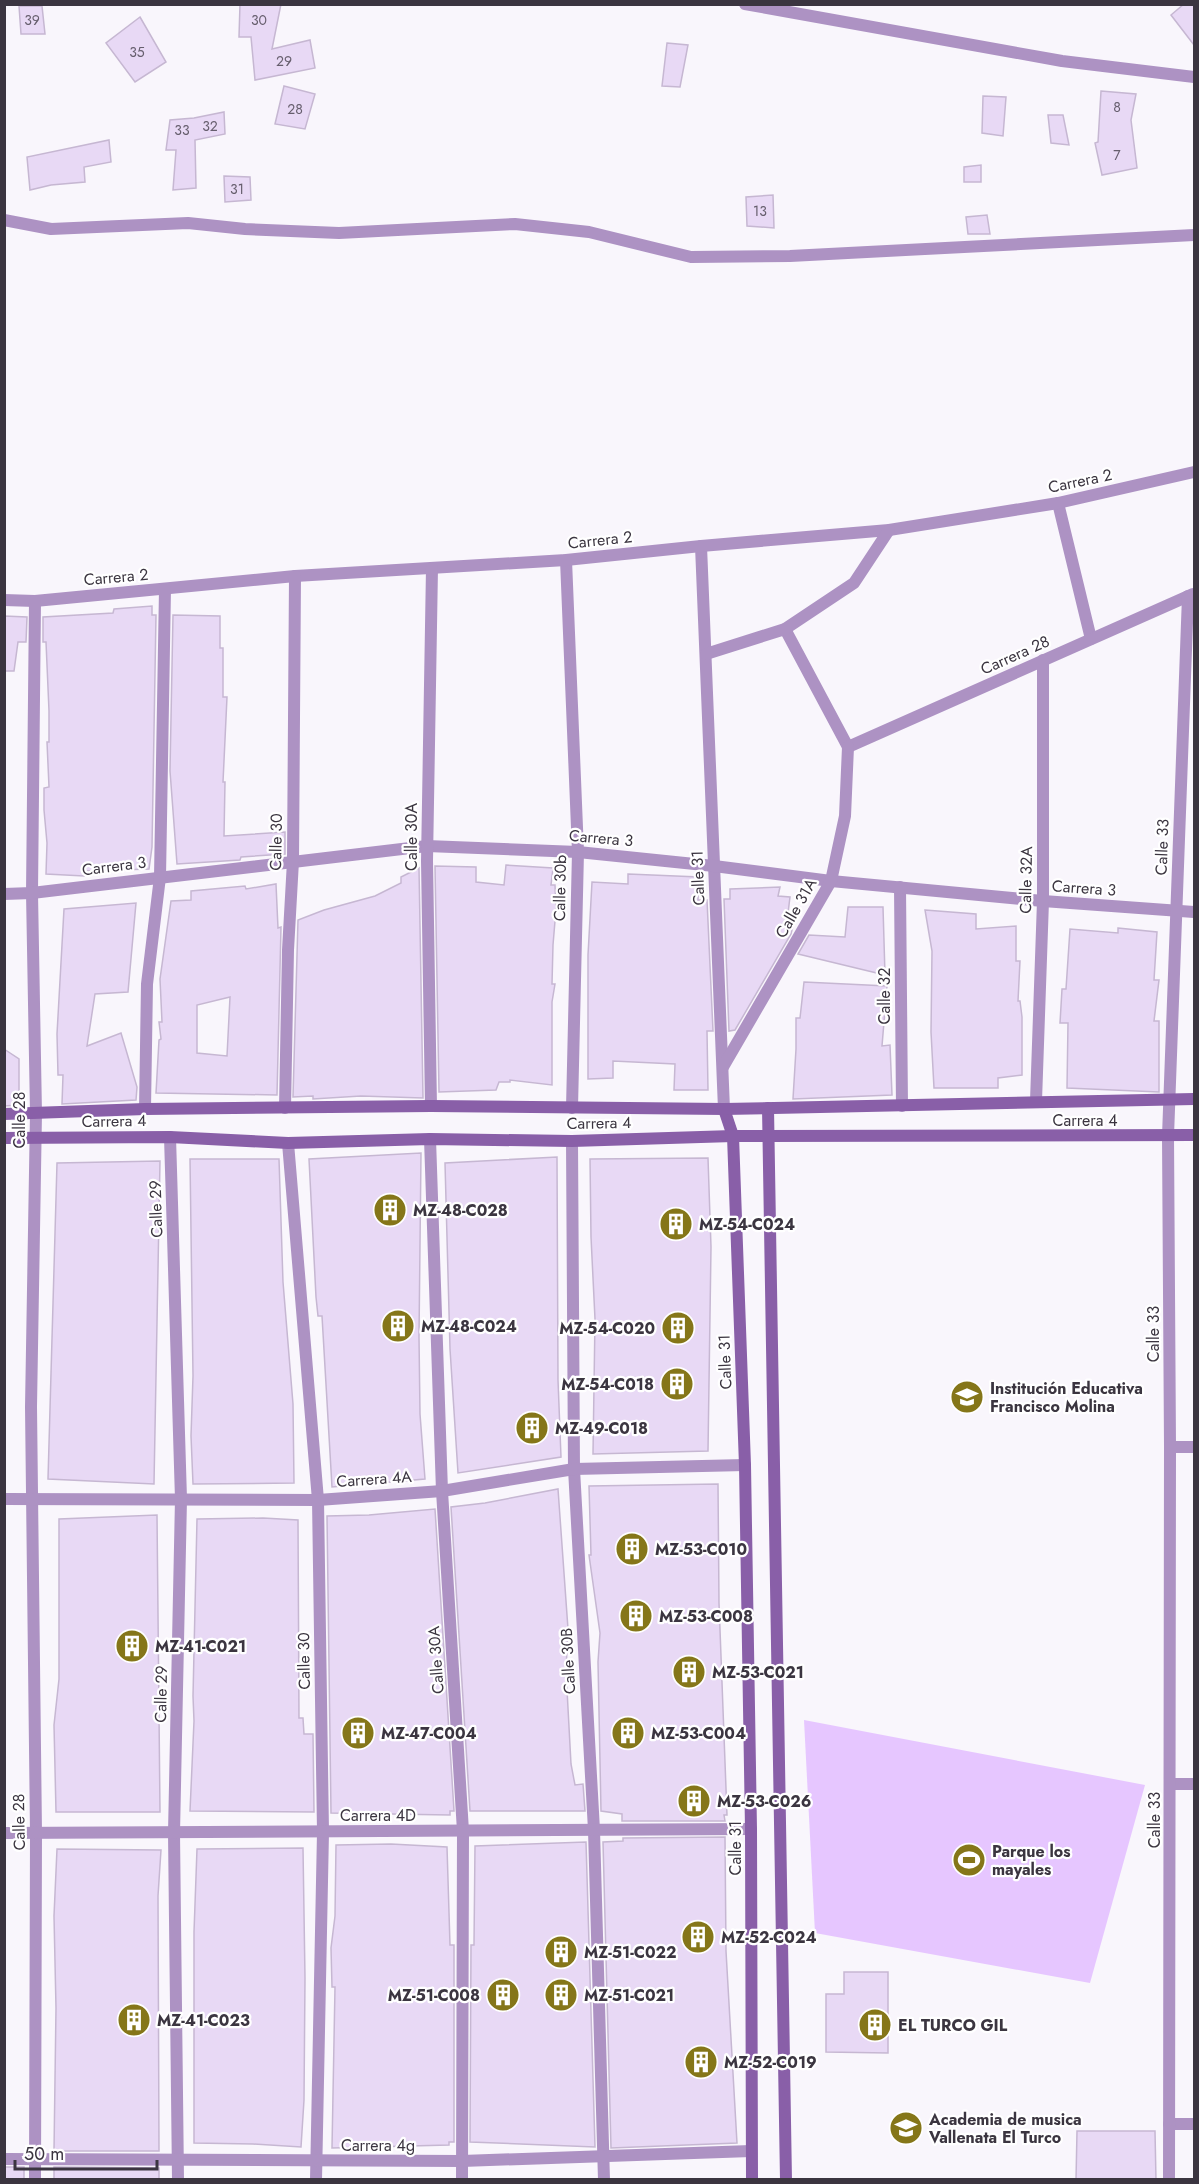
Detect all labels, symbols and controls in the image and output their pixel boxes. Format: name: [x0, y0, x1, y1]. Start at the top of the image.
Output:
house number: 39: [24, 10, 40, 30]
house number: 30: [251, 10, 267, 30]
house number: 35: [129, 42, 145, 62]
house number: 29: [276, 51, 292, 71]
house number: 8: [1113, 97, 1121, 117]
house number: 28: [287, 99, 303, 119]
house number: 32: [202, 116, 218, 136]
house number: 33: [174, 120, 190, 140]
house number: 7: [1113, 145, 1121, 165]
house number: 31: [230, 179, 244, 199]
house number: 13: [753, 201, 767, 221]
street label: Carrera 2: [1046, 463, 1114, 499]
street label: Carrera 2: [567, 525, 633, 555]
street label: Carrera 2: [83, 563, 149, 591]
street label: Carrera 28: [977, 630, 1053, 680]
street label: Calle 30A: [400, 803, 423, 871]
street label: Calle 30: [264, 813, 288, 871]
street label: Calle 33: [1150, 818, 1174, 876]
street label: Carrera 3: [568, 824, 634, 852]
street label: Calle 32A: [1014, 846, 1038, 914]
street label: Calle 31: [686, 850, 710, 906]
street label: Carrera 3: [81, 851, 148, 881]
street label: Calle 30b: [548, 855, 572, 921]
street label: Calle 31A: [770, 873, 823, 942]
street label: Carrera 3: [1051, 874, 1117, 902]
street label: Calle 32: [873, 968, 896, 1024]
street label: Calle 28: [8, 1092, 31, 1148]
street label: Carrera 4: [81, 1109, 147, 1133]
street label: Carrera 4: [1053, 1109, 1117, 1132]
street label: Carrera 4: [566, 1111, 632, 1135]
street label: Calle 29: [144, 1180, 168, 1238]
building icon: MZ-48-C028: [372, 1192, 408, 1228]
place label: MZ-48-C028: [413, 1199, 508, 1222]
building icon: MZ-54-C024: [658, 1206, 694, 1242]
place label: MZ-54-C024: [699, 1213, 795, 1236]
street label: Calle 33: [1142, 1305, 1165, 1362]
building icon: MZ-48-C024: [380, 1308, 416, 1344]
building icon: MZ-54-C020: [660, 1310, 696, 1346]
place label: MZ-48-C024: [421, 1315, 517, 1338]
place label: MZ-54-C020: [559, 1317, 655, 1340]
street label: Calle 31: [713, 1334, 737, 1390]
building icon: MZ-54-C018: [659, 1366, 695, 1402]
place label: MZ-54-C018: [561, 1373, 654, 1396]
place label: Institución Educativa Francisco Molina: [990, 1377, 1143, 1418]
school or university icon: Institución Educativa Francisco Molina: [949, 1379, 985, 1415]
building icon: MZ-49-C018: [514, 1410, 550, 1446]
place label: MZ-49-C018: [555, 1417, 648, 1440]
street label: Carrera 4A: [336, 1465, 413, 1493]
building icon: MZ-53-C010: [614, 1531, 650, 1567]
place label: MZ-53-C010: [655, 1538, 747, 1561]
building icon: MZ-53-C008: [618, 1598, 654, 1634]
place label: MZ-53-C008: [659, 1605, 753, 1628]
street label: Calle 30A: [422, 1625, 450, 1695]
street label: Calle 30B: [555, 1627, 581, 1695]
building icon: MZ-41-C021: [114, 1628, 150, 1664]
street label: Calle 30: [292, 1632, 316, 1690]
place label: MZ-41-C021: [155, 1635, 246, 1658]
building icon: MZ-53-C021: [671, 1654, 707, 1690]
place label: MZ-53-C021: [712, 1661, 804, 1684]
street label: Calle 29: [149, 1665, 173, 1723]
building icon: MZ-47-C004: [340, 1715, 376, 1751]
building icon: MZ-53-C004: [610, 1715, 646, 1751]
place label: MZ-47-C004: [381, 1722, 477, 1745]
place label: MZ-53-C004: [651, 1722, 746, 1745]
building icon: MZ-53-C026: [676, 1783, 712, 1819]
place label: MZ-53-C026: [717, 1790, 812, 1813]
street label: Calle 33: [1143, 1791, 1166, 1848]
street label: Calle 28: [7, 1793, 31, 1851]
street label: Carrera 4D: [340, 1804, 416, 1827]
street label: Calle 31: [724, 1821, 747, 1876]
place label: Parque los mayales: [992, 1840, 1071, 1881]
sports icon: Parque los mayales: [951, 1842, 987, 1878]
building icon: MZ-52-C024: [680, 1919, 716, 1955]
place label: MZ-52-C024: [721, 1926, 817, 1949]
building icon: MZ-51-C022: [543, 1934, 579, 1970]
place label: MZ-51-C022: [584, 1941, 677, 1964]
building icon: MZ-51-C008: [485, 1977, 521, 2013]
building icon: MZ-51-C021: [543, 1977, 579, 2013]
place label: MZ-51-C008: [388, 1984, 480, 2007]
place label: MZ-51-C021: [584, 1984, 674, 2007]
building icon: MZ-41-C023: [116, 2002, 152, 2038]
building icon: EL TURCO GIL: [857, 2007, 893, 2043]
place label: MZ-41-C023: [157, 2009, 250, 2032]
place label: EL TURCO GIL: [898, 2014, 1008, 2037]
building icon: MZ-52-C019: [683, 2044, 719, 2080]
place label: MZ-52-C019: [724, 2051, 817, 2074]
place label: Academia de musica Vallenata El Turco: [928, 2108, 1082, 2149]
school or university icon: Academia de musica Vallenata El Turco: [888, 2110, 924, 2146]
scale bar: [15, 2133, 158, 2171]
street label: Carrera 4g: [341, 2134, 415, 2157]
text: 50 m: [24, 2141, 64, 2167]

